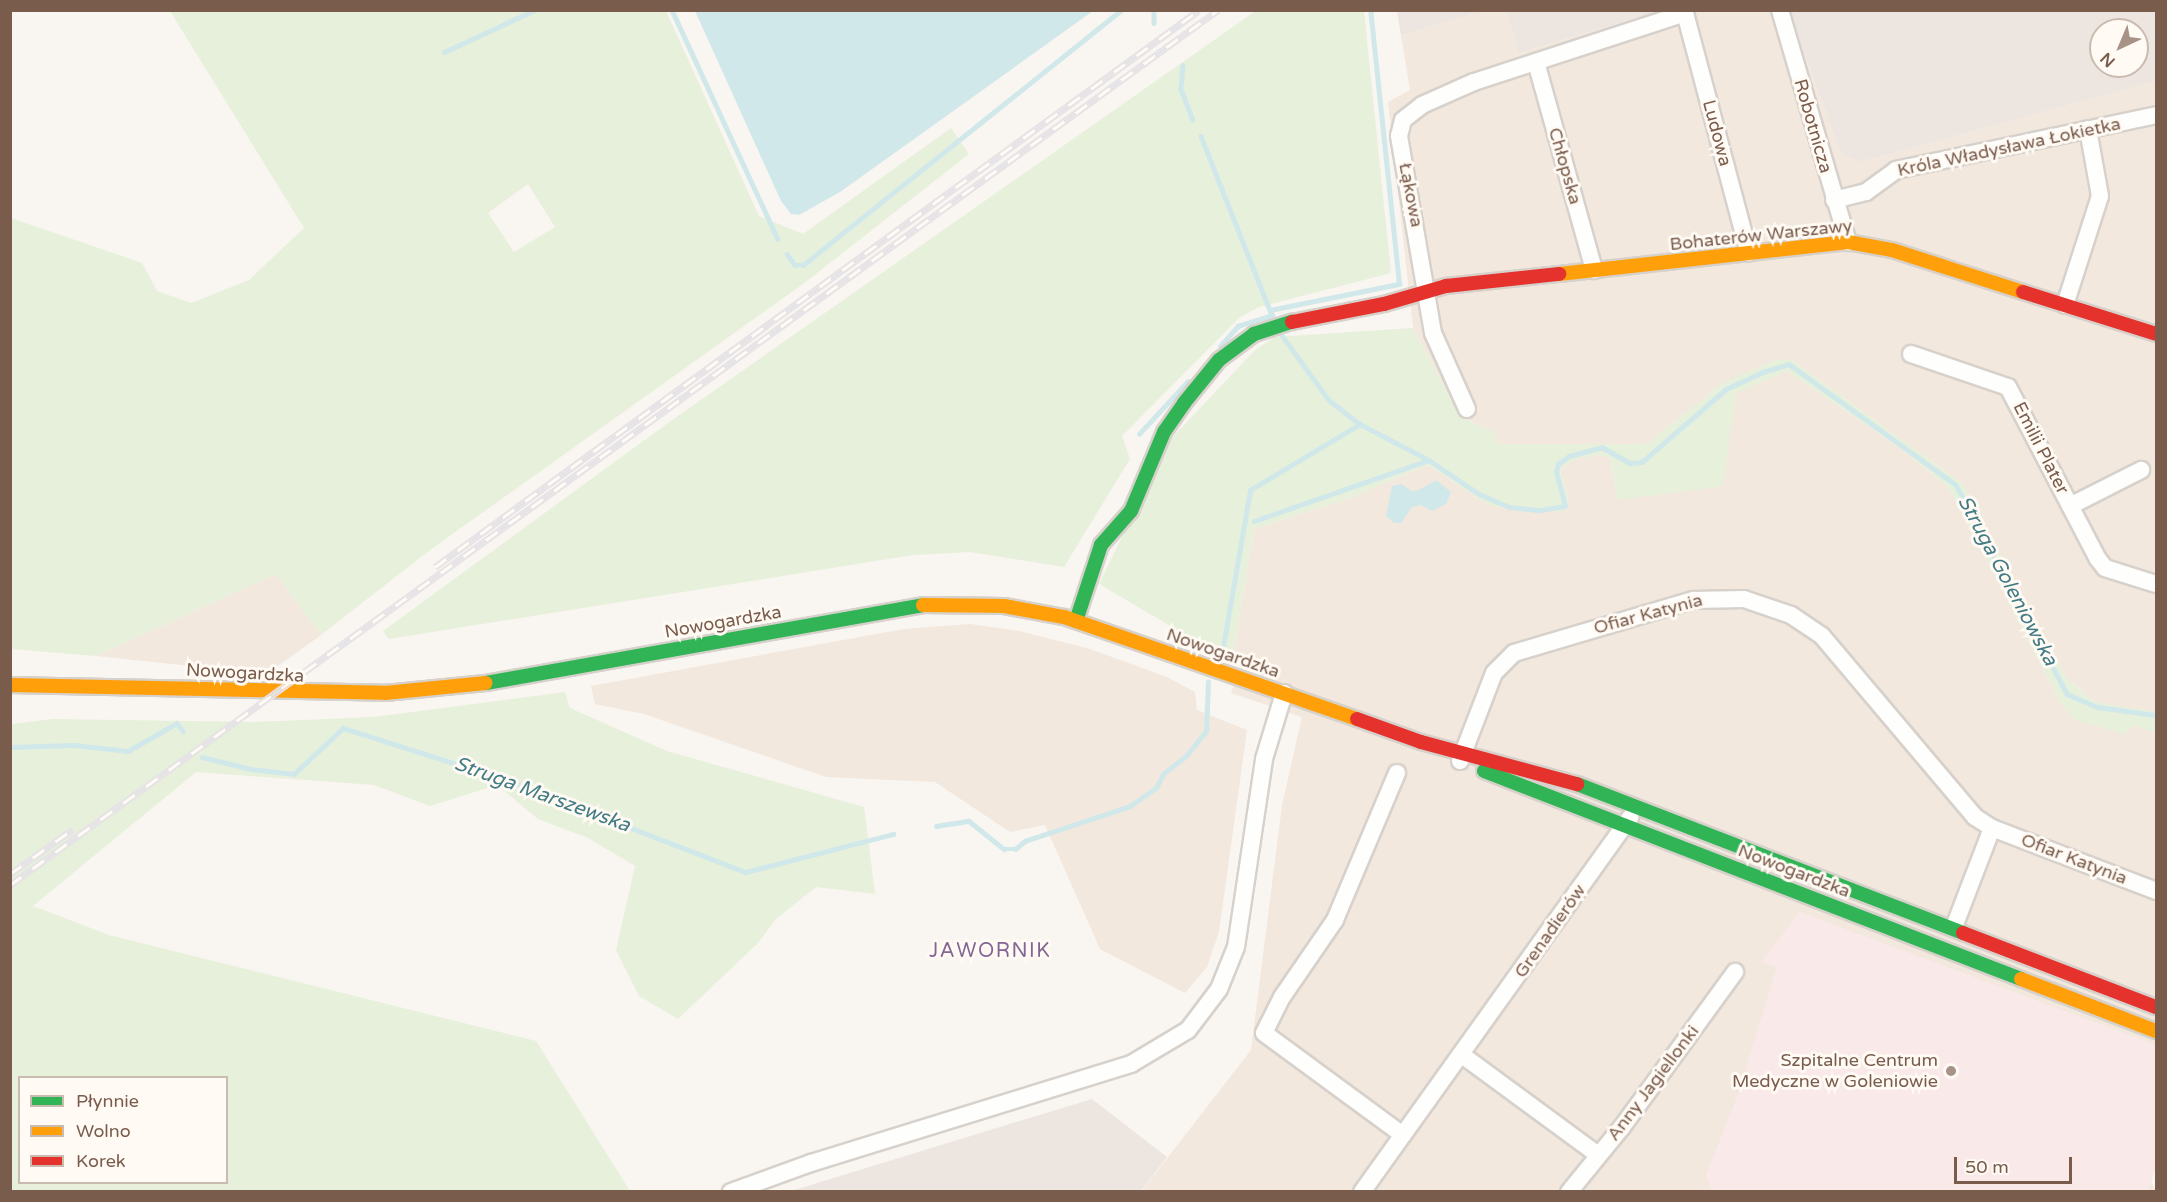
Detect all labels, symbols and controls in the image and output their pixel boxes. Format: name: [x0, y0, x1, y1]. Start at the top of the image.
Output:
north arrow: [2089, 18, 2149, 78]
text: N: [2096, 48, 2119, 71]
street label: Robotnicza: [1789, 76, 1837, 176]
street label: Ludowa: [1698, 97, 1736, 169]
street label: Króla Władysława Łokietka: [1895, 113, 2123, 181]
street label: Chłopska: [1544, 125, 1586, 207]
street label: Łąkowa: [1394, 161, 1428, 229]
street label: Bohaterów Warszawy: [1669, 215, 1853, 255]
street label: Emilii Plater: [2009, 398, 2073, 498]
water label: Struga Goleniowska: [1952, 492, 2062, 670]
street label: Ofiar Katynia: [1591, 589, 1705, 639]
street label: Nowogardzka: [663, 601, 783, 643]
street label: Nowogardzka: [1164, 624, 1282, 682]
street label: Nowogardzka: [185, 659, 305, 687]
water label: Struga Marszewska: [451, 752, 633, 838]
street label: Ofiar Katynia: [2018, 829, 2130, 889]
street label: Nowogardzka: [1735, 840, 1853, 902]
street label: Grenadierów: [1510, 880, 1590, 982]
district label: JAWORNIK: [929, 939, 1051, 963]
street label: Anny Jagiellonki: [1603, 1021, 1703, 1145]
place label: Szpitalne Centrum Medyczne w Goleniowie: [1732, 1050, 1938, 1092]
marker: Szpitalne Centrum Medyczne w Goleniowie: [1942, 1062, 1960, 1080]
legend: [18, 1076, 228, 1184]
text: Płynnie: [76, 1090, 139, 1112]
text: Wolno: [76, 1120, 131, 1142]
scale bar: [1957, 1145, 2076, 1183]
text: Korek: [76, 1150, 126, 1172]
text: 50 m: [1965, 1156, 2009, 1178]

